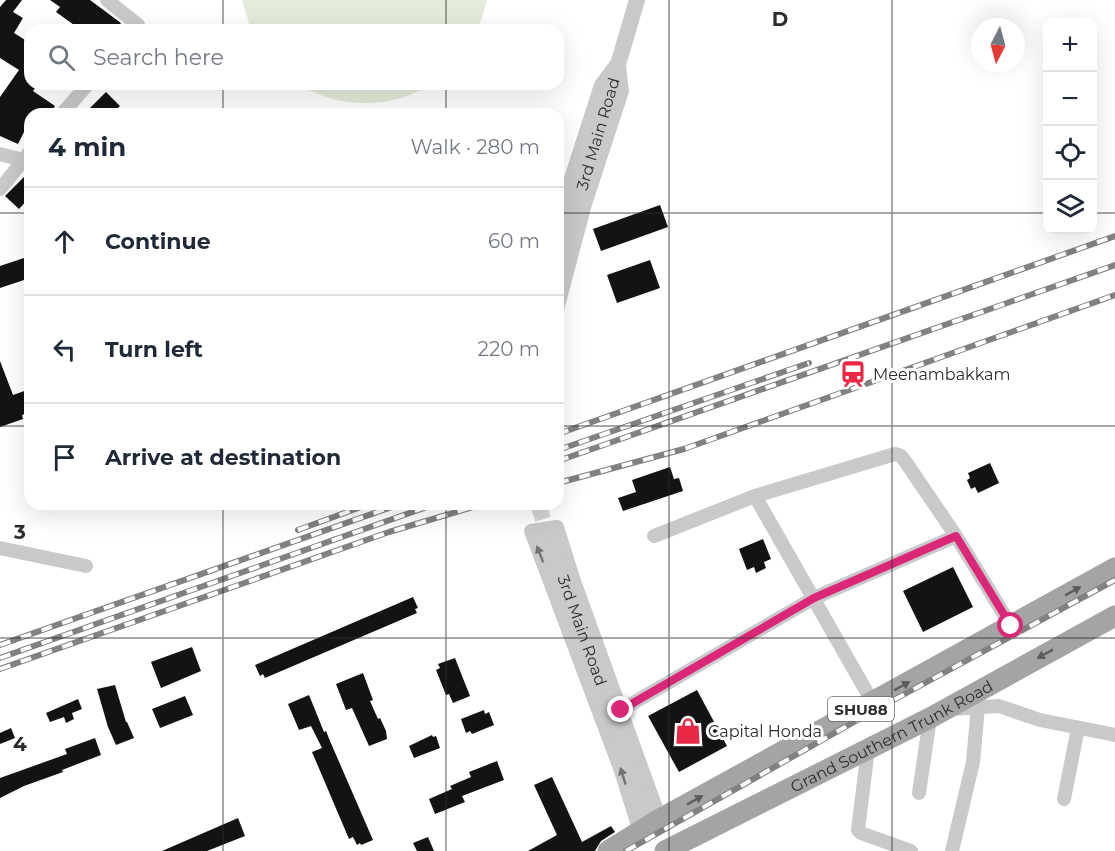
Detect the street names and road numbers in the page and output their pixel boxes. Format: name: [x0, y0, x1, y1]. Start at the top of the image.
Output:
street label: 3rd Main Road: [572, 75, 623, 192]
street label: 3rd Main Road: [554, 572, 611, 688]
street label: Grand Southern Trunk Road: [787, 676, 996, 796]
road number: SHU88: [828, 697, 894, 721]

